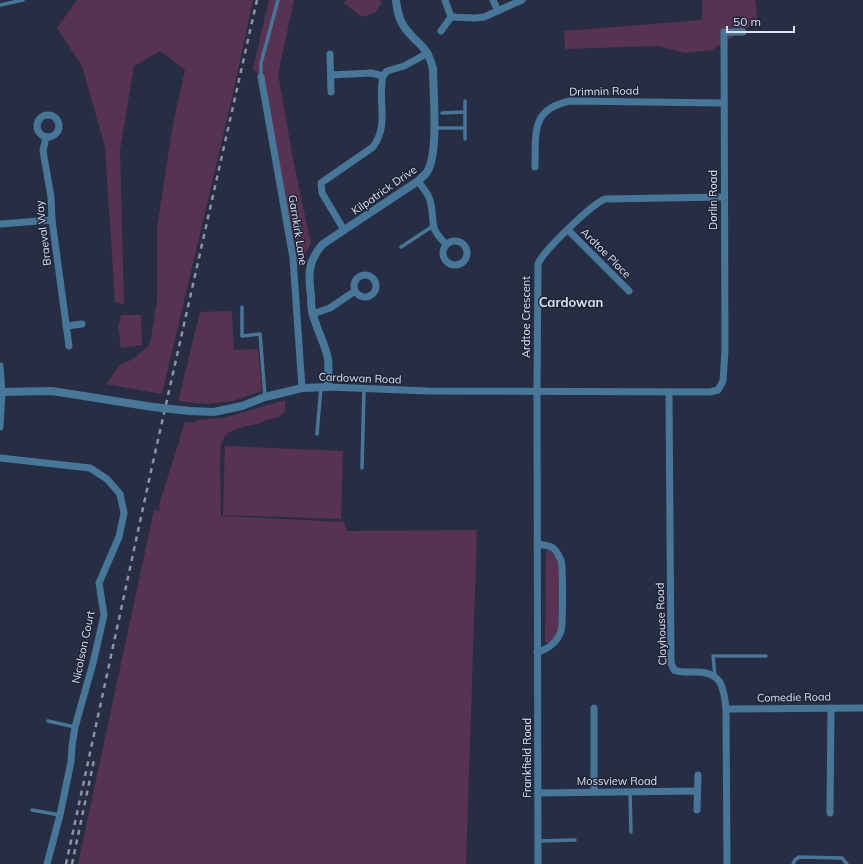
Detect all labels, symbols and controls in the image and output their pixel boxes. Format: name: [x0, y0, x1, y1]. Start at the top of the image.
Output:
scale bar: [727, 8, 794, 34]
text: 50 m: [733, 14, 761, 29]
street label: Drimnin Road: [569, 83, 639, 99]
street label: Kilpatrick Drive: [349, 162, 419, 218]
street label: Dorlin Road: [706, 170, 720, 230]
street label: Garnkirk Lane: [286, 194, 310, 266]
street label: Braeval Way: [32, 199, 54, 266]
street label: Ardtoe Place: [578, 225, 634, 281]
street label: Ardtoe Crescent: [519, 276, 533, 358]
district label: Cardowan: [539, 294, 603, 310]
street label: Cardowan Road: [318, 370, 402, 386]
street label: Clayhouse Road: [653, 582, 669, 666]
street label: Nicolson Court: [68, 609, 98, 685]
street label: Comedie Road: [757, 689, 831, 705]
street label: Frankfield Road: [520, 718, 534, 798]
street label: Mossview Road: [577, 774, 657, 788]

